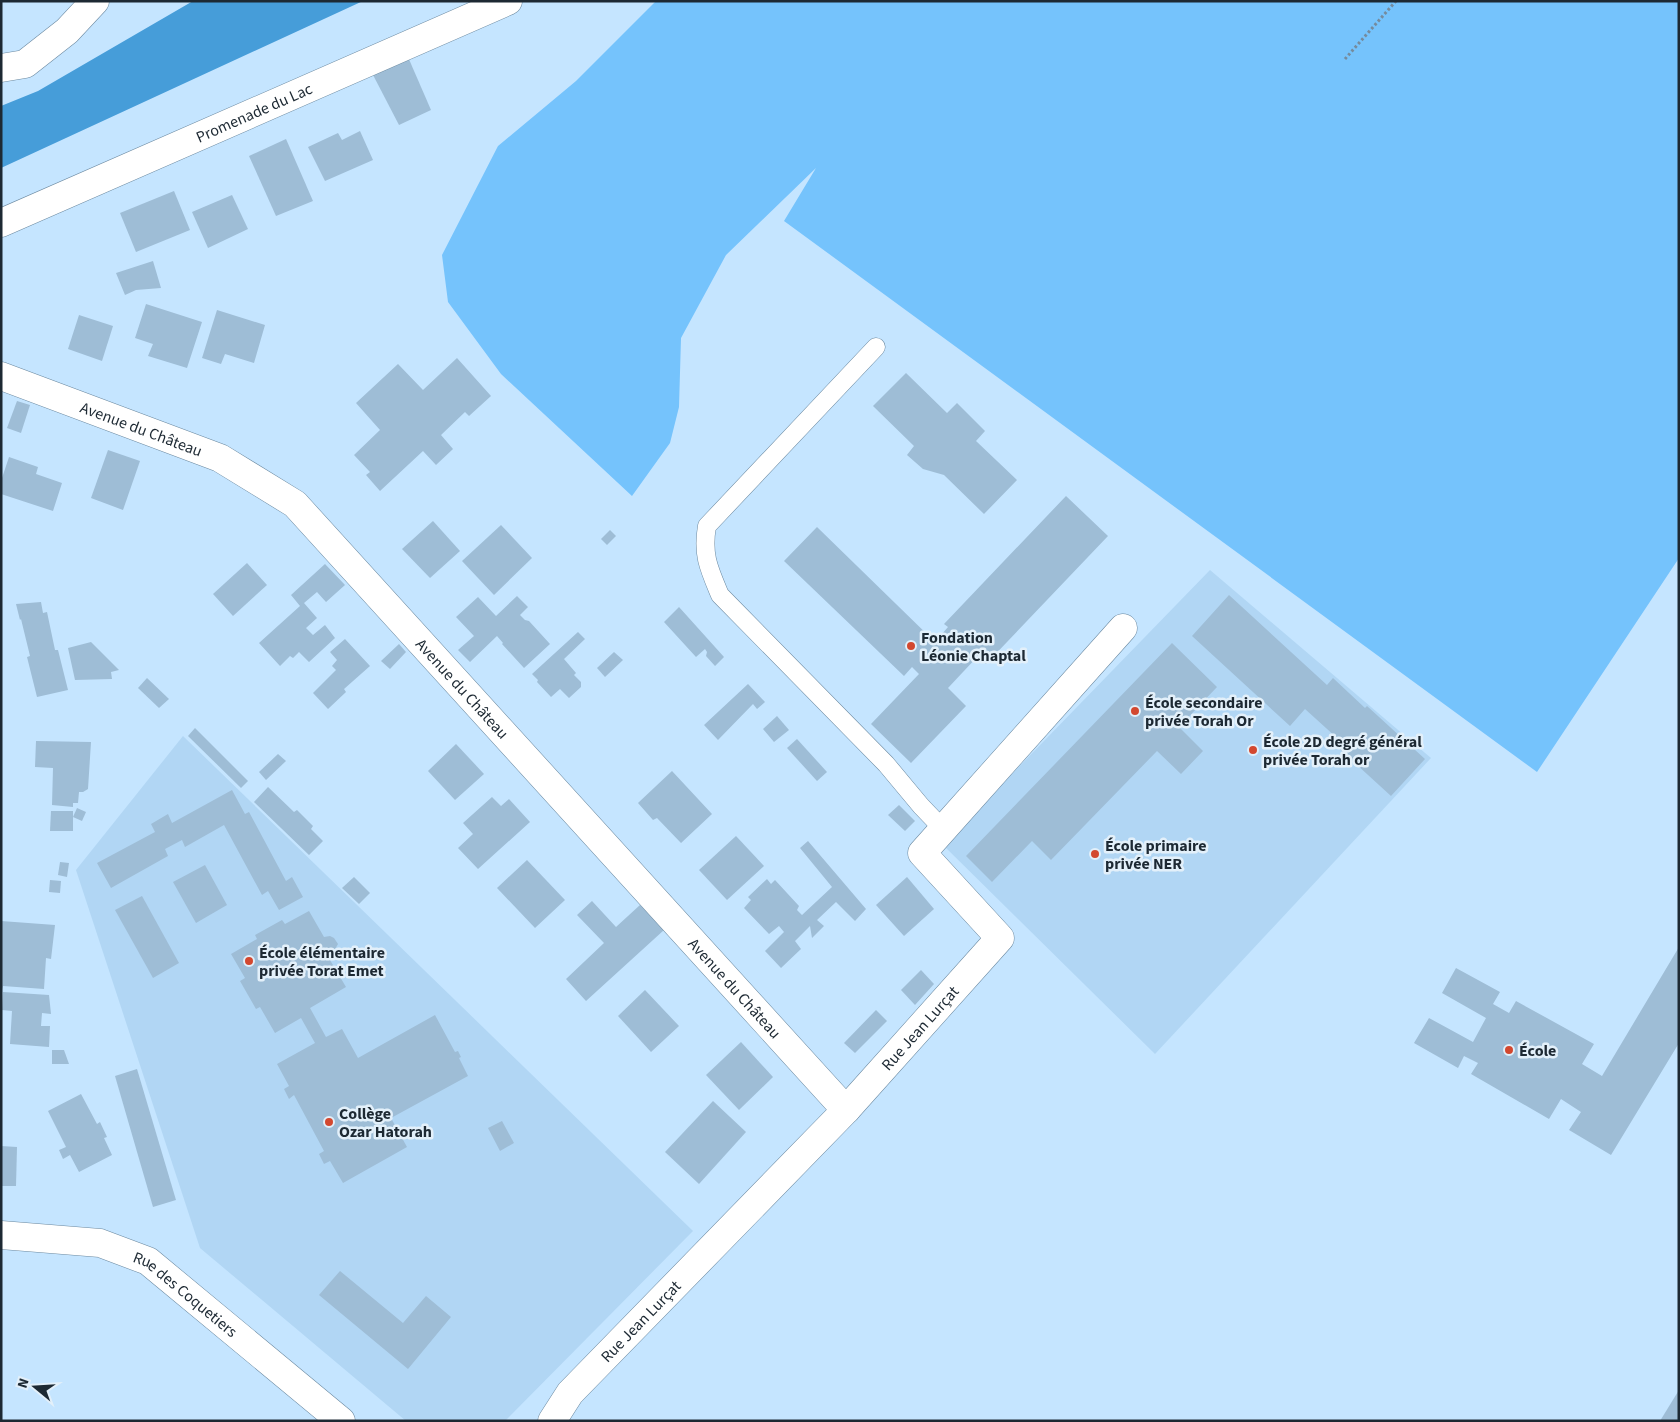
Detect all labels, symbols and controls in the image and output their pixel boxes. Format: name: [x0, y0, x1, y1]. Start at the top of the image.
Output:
street label: Promenade du Lac: [192, 78, 316, 148]
street label: Avenue du Château: [77, 397, 205, 462]
place label: Fondation Léonie Chaptal: [921, 627, 1026, 667]
street label: Avenue du Château: [410, 634, 513, 744]
marker: Fondation Léonie Chaptal: [905, 640, 917, 652]
place label: École secondaire privée Torah Or: [1145, 692, 1263, 732]
marker: École secondaire privée Torah Or: [1129, 705, 1141, 717]
place label: École 2D degré général privée Torah or: [1263, 731, 1422, 771]
marker: École 2D degré général privée Torah or: [1247, 744, 1259, 756]
place label: École primaire privée NER: [1105, 835, 1207, 875]
marker: École primaire privée NER: [1089, 848, 1101, 860]
street label: Avenue du Château: [683, 934, 786, 1044]
place label: École élémentaire privée Torat Emet: [259, 942, 385, 982]
marker: École élémentaire privée Torat Emet: [243, 955, 255, 967]
street label: Rue Jean Lurçat: [877, 981, 965, 1075]
place label: École: [1519, 1040, 1556, 1062]
marker: École: [1503, 1044, 1515, 1056]
place label: Collège Ozar Hatorah: [339, 1103, 432, 1143]
marker: Collège Ozar Hatorah: [323, 1116, 335, 1128]
street label: Rue des Coquetiers: [130, 1246, 242, 1343]
street label: Rue Jean Lurçat: [596, 1275, 687, 1367]
north arrow: [10, 1362, 60, 1412]
text: N: [13, 1376, 35, 1391]

